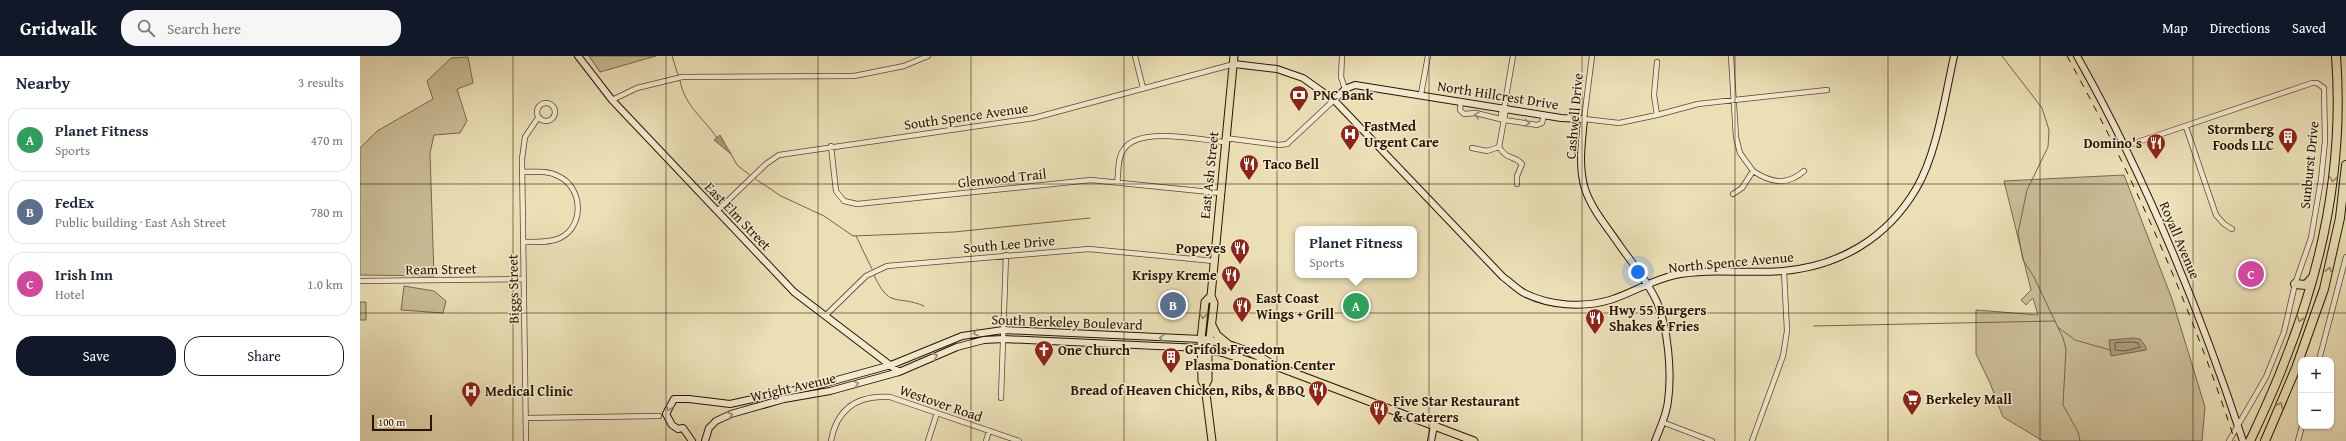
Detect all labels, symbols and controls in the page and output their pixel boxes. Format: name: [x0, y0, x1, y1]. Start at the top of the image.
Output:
search box: [121, 10, 401, 46]
text: Gridwalk: [20, 14, 97, 42]
icon: search: [135, 17, 157, 39]
text: Search here: [167, 18, 241, 39]
text: Map: [2162, 18, 2188, 38]
text: Directions: [2210, 18, 2270, 38]
text: Saved: [2292, 18, 2326, 38]
text: Nearby: [16, 70, 70, 95]
street label: Cashwell Drive: [1560, 72, 1588, 160]
text: 3 results: [298, 73, 344, 92]
street label: North Hillcrest Drive: [1436, 76, 1560, 115]
bank icon: PNC Bank: [1288, 84, 1310, 112]
place label: PNC Bank: [1313, 85, 1375, 105]
street label: South Spence Avenue: [903, 97, 1030, 135]
one-way arrow: [1473, 111, 1480, 119]
place label: FastMed Urgent Care: [1364, 116, 1439, 152]
one-way arrow: [1524, 119, 1530, 127]
place label: Stormberg Foods LLC: [2207, 119, 2275, 155]
text: Planet Fitness: [55, 120, 148, 141]
street label: Sunburst Drive: [2294, 120, 2324, 210]
hospital icon: FastMed Urgent Care: [1339, 123, 1361, 151]
building icon: Stormberg Foods LLC: [2277, 126, 2299, 154]
street label: East Ash Street: [1194, 130, 1224, 220]
text: A: [26, 131, 34, 150]
text: 470 m: [311, 131, 343, 150]
restaurant icon: Domino's: [2145, 132, 2167, 160]
place label: Domino's: [2083, 133, 2142, 153]
text: Sports: [55, 141, 90, 160]
restaurant icon: Taco Bell: [1238, 153, 1260, 181]
place label: Taco Bell: [1263, 154, 1320, 174]
street label: Glenwood Trail: [957, 163, 1047, 193]
one-way arrow: [2329, 176, 2338, 182]
street label: East Elm Street: [700, 177, 776, 255]
text: FedEx: [55, 192, 94, 213]
street label: Royall Avenue: [2155, 198, 2205, 282]
text: B: [26, 203, 34, 222]
text: 780 m: [311, 203, 343, 222]
text: Public building · East Ash Street: [55, 213, 226, 232]
popup: [1295, 226, 1417, 278]
street label: South Lee Drive: [962, 230, 1056, 258]
text: Planet Fitness: [1309, 232, 1403, 253]
restaurant icon: Popeyes: [1229, 237, 1251, 265]
place label: Popeyes: [1176, 238, 1226, 258]
street label: North Spence Avenue: [1668, 247, 1795, 277]
text: Sports: [1309, 253, 1344, 272]
street label: Biggs Street: [502, 254, 524, 324]
street label: Ream Street: [405, 258, 477, 280]
pin: C: [2238, 259, 2264, 289]
your location: [1628, 262, 1648, 282]
text: Irish Inn: [55, 264, 113, 285]
restaurant icon: Krispy Kreme: [1220, 264, 1242, 292]
place label: Krispy Kreme: [1132, 265, 1217, 285]
one-way arrow: [2324, 267, 2332, 273]
text: C: [26, 275, 34, 294]
text: 1.0 km: [307, 275, 343, 294]
text: Hotel: [55, 285, 85, 304]
place label: East Coast Wings + Grill: [1256, 288, 1335, 324]
pin: B: [1160, 290, 1186, 320]
pin: A: [1343, 291, 1369, 321]
restaurant icon: East Coast Wings + Grill: [1231, 295, 1253, 323]
place label: Hwy 55 Burgers Shakes & Fries: [1609, 300, 1706, 336]
restaurant icon: Hwy 55 Burgers Shakes & Fries: [1584, 307, 1606, 335]
street label: South Berkeley Boulevard: [991, 309, 1143, 335]
one-way arrow: [1199, 313, 1208, 319]
one-way arrow: [2296, 315, 2305, 322]
one-way arrow: [973, 328, 979, 337]
one-way arrow: [1159, 333, 1165, 342]
button: Save: [16, 336, 176, 376]
button: Share: [184, 336, 344, 376]
church icon: One Church: [1033, 339, 1055, 367]
place label: Grifols Freedom Plasma Donation Center: [1185, 339, 1336, 375]
place label: One Church: [1058, 340, 1131, 360]
building icon: Grifols Freedom Plasma Donation Center: [1160, 346, 1182, 374]
one-way arrow: [932, 353, 939, 361]
map controls: [2298, 357, 2334, 429]
button: +: [2298, 357, 2334, 393]
street label: Wright Avenue: [748, 367, 838, 407]
street label: Westover Road: [897, 379, 986, 427]
restaurant icon: Bread of Heaven Chicken, Ribs, & BBQ: [1307, 379, 1329, 407]
hospital icon: Medical Clinic: [460, 380, 482, 408]
one-way arrow: [853, 380, 860, 389]
place label: Bread of Heaven Chicken, Ribs, & BBQ: [1071, 380, 1305, 400]
place label: Medical Clinic: [485, 381, 574, 401]
supermarket icon: Berkeley Mall: [1901, 388, 1923, 416]
place label: Berkeley Mall: [1926, 389, 2013, 409]
place label: Five Star Restaurant & Caterers: [1393, 391, 1521, 427]
button: −: [2298, 393, 2334, 429]
restaurant icon: Five Star Restaurant & Caterers: [1368, 398, 1390, 426]
one-way arrow: [2275, 402, 2283, 410]
one-way arrow: [665, 405, 674, 412]
one-way arrow: [727, 411, 734, 420]
scale bar: [372, 413, 432, 432]
text: 100 m: [378, 414, 405, 430]

